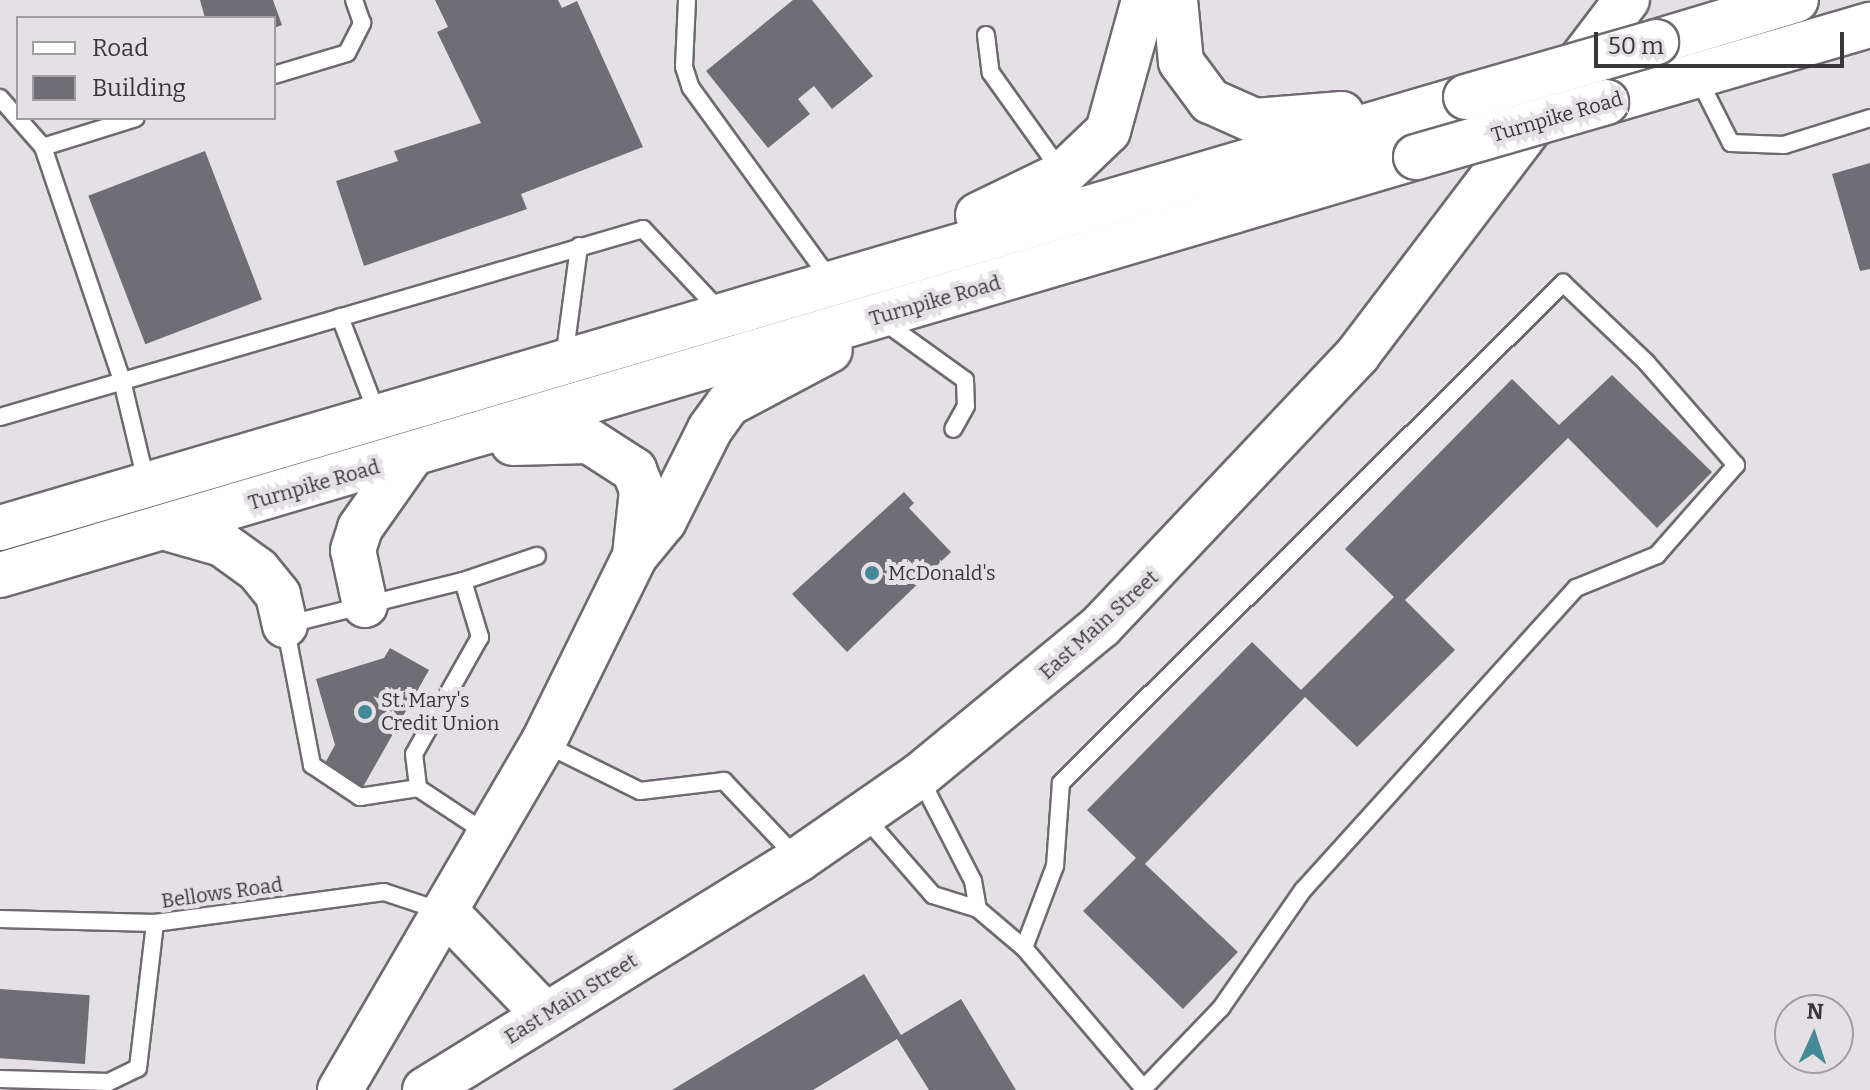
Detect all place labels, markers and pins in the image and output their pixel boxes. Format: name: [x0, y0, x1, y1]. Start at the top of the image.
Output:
place label: McDonald's: [888, 561, 995, 585]
marker: McDonald's: [863, 564, 881, 582]
place label: St. Mary's Credit Union: [381, 688, 499, 735]
marker: St. Mary's Credit Union: [356, 703, 374, 721]

